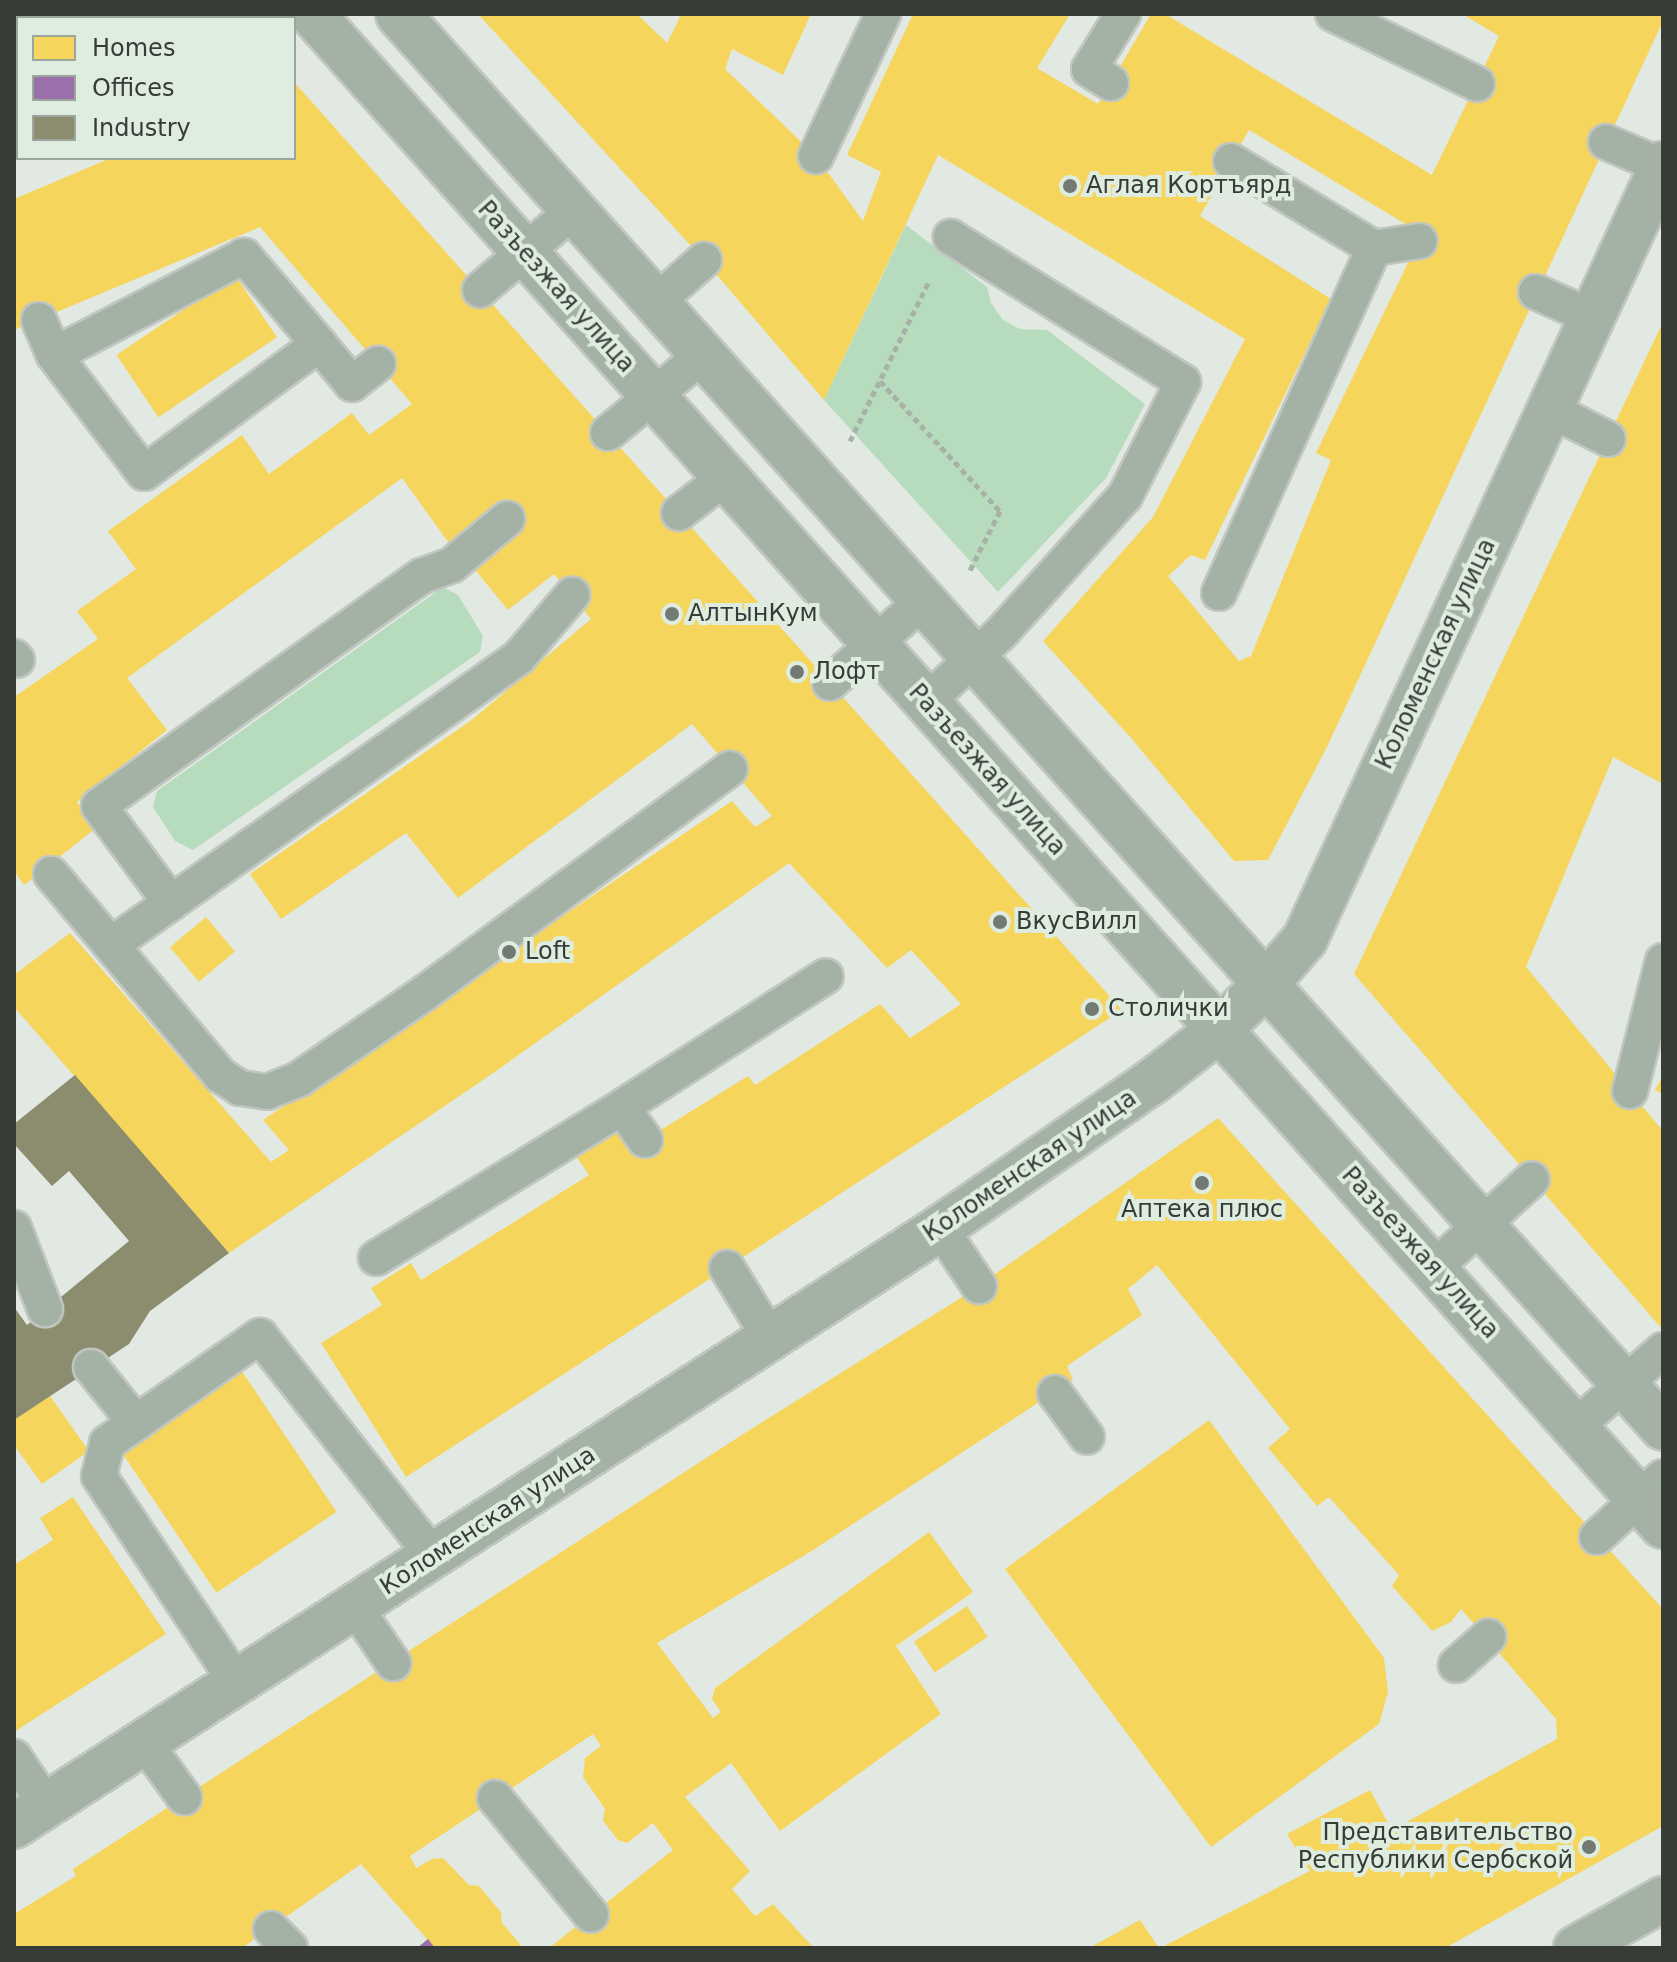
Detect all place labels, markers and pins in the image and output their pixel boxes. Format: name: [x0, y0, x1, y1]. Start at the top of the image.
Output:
place label: Аглая Кортъярд: [1086, 172, 1291, 200]
marker: Аглая Кортъярд: [1061, 177, 1079, 195]
place label: АлтынКум: [688, 600, 818, 628]
marker: АлтынКум: [663, 605, 681, 623]
place label: Лофт: [813, 658, 880, 686]
marker: Лофт: [788, 663, 806, 681]
place label: ВкусВилл: [1016, 908, 1137, 936]
marker: ВкусВилл: [991, 913, 1009, 931]
place label: Loft: [525, 938, 570, 966]
marker: Loft: [500, 943, 518, 961]
place label: Столички: [1108, 995, 1229, 1023]
marker: Столички: [1083, 1000, 1101, 1018]
marker: Аптека плюс: [1193, 1174, 1211, 1192]
place label: Аптека плюс: [1121, 1196, 1283, 1224]
place label: Представительство Республики Сербской: [1298, 1819, 1573, 1875]
marker: Представительство Республики Сербской: [1580, 1838, 1598, 1856]

